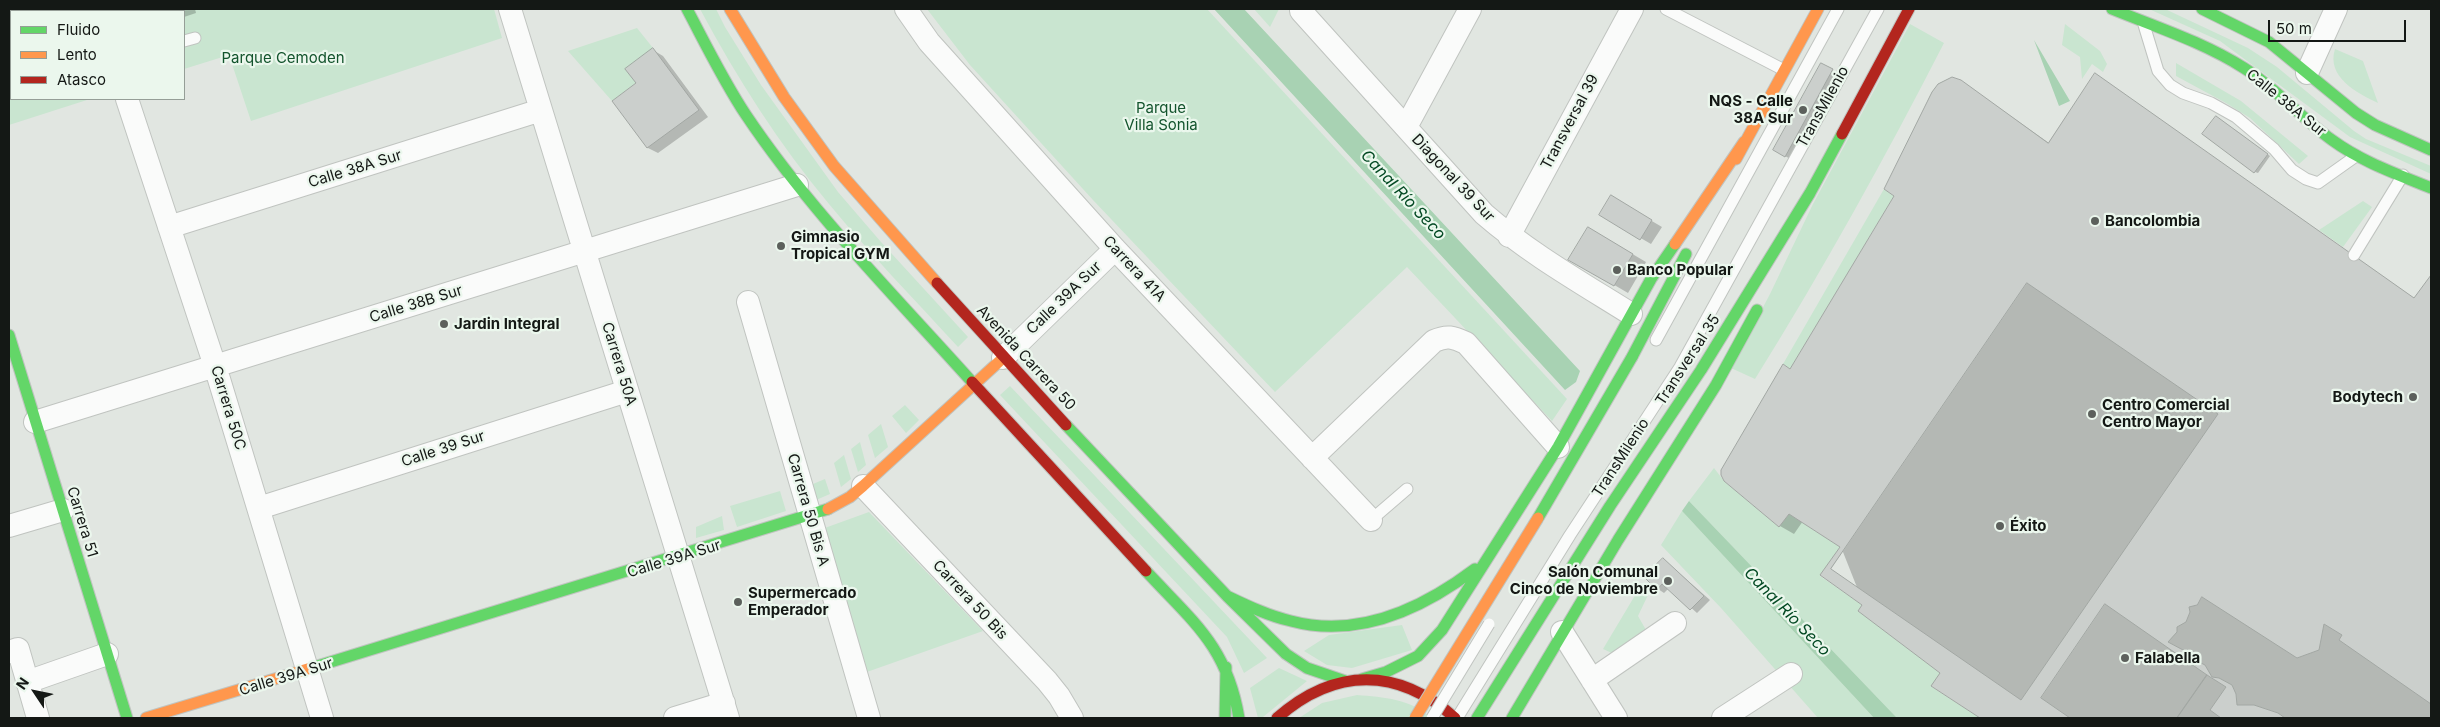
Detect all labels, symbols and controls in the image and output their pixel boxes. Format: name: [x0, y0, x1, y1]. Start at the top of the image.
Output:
legend: [10, 10, 185, 100]
scale bar: [2270, 10, 2408, 42]
text: 50 m: [2276, 19, 2312, 38]
text: Fluido: [57, 20, 100, 39]
text: Lento: [57, 45, 97, 64]
park label: Parque Cemoden: [221, 49, 345, 67]
street label: TransMilenio: [1793, 63, 1853, 151]
street label: Calle 38A Sur: [2243, 66, 2329, 140]
text: Atasco: [57, 70, 106, 89]
street label: Transversal 39: [1537, 71, 1603, 173]
place label: NQS - Calle 38A Sur: [1709, 92, 1793, 127]
park label: Parque Villa Sonia: [1124, 99, 1198, 134]
marker: NQS - Calle 38A Sur: [1797, 104, 1809, 116]
street label: Diagonal 39 Sur: [1408, 130, 1498, 226]
street label: Calle 38A Sur: [306, 146, 404, 192]
water label: Canal Río Seco: [1357, 146, 1449, 244]
place label: Bancolombia: [2105, 212, 2200, 230]
marker: Bancolombia: [2089, 215, 2101, 227]
place label: Gimnasio Tropical GYM: [791, 228, 890, 263]
street label: Carrera 41A: [1099, 232, 1169, 306]
marker: Gimnasio Tropical GYM: [775, 240, 787, 252]
street label: Calle 39A Sur: [1023, 258, 1105, 338]
place label: Banco Popular: [1627, 261, 1733, 279]
marker: Banco Popular: [1611, 264, 1623, 276]
street label: Calle 38B Sur: [367, 281, 465, 327]
street label: Avenida Carrera 50: [973, 302, 1079, 414]
street label: Transversal 35: [1652, 311, 1724, 409]
place label: Jardin Integral: [454, 315, 560, 333]
marker: Jardin Integral: [438, 318, 450, 330]
street label: Carrera 50A: [598, 320, 640, 408]
street label: Carrera 50C: [207, 364, 249, 452]
place label: Bodytech: [2333, 388, 2403, 406]
marker: Bodytech: [2407, 391, 2419, 403]
place label: Centro Comercial Centro Mayor: [2102, 396, 2230, 431]
marker: Centro Comercial Centro Mayor: [2086, 408, 2098, 420]
street label: TransMilenio: [1589, 415, 1653, 501]
street label: Calle 39 Sur: [399, 427, 487, 471]
street label: Carrera 50 Bis A: [783, 452, 833, 568]
street label: Carrera 51: [63, 485, 101, 559]
place label: Éxito: [2010, 517, 2046, 535]
marker: Éxito: [1994, 520, 2006, 532]
street label: Calle 39A Sur: [625, 536, 723, 582]
street label: Carrera 50 Bis: [929, 557, 1011, 643]
place label: Salón Comunal Cinco de Noviembre: [1510, 563, 1658, 598]
water label: Canal Río Seco: [1740, 564, 1834, 660]
marker: Salón Comunal Cinco de Noviembre: [1662, 575, 1674, 587]
place label: Supermercado Emperador: [748, 584, 856, 619]
marker: Supermercado Emperador: [732, 596, 744, 608]
place label: Falabella: [2135, 649, 2200, 667]
marker: Falabella: [2119, 652, 2131, 664]
street label: Calle 39A Sur: [237, 654, 335, 700]
north arrow: [10, 667, 60, 717]
text: N: [12, 674, 32, 693]

